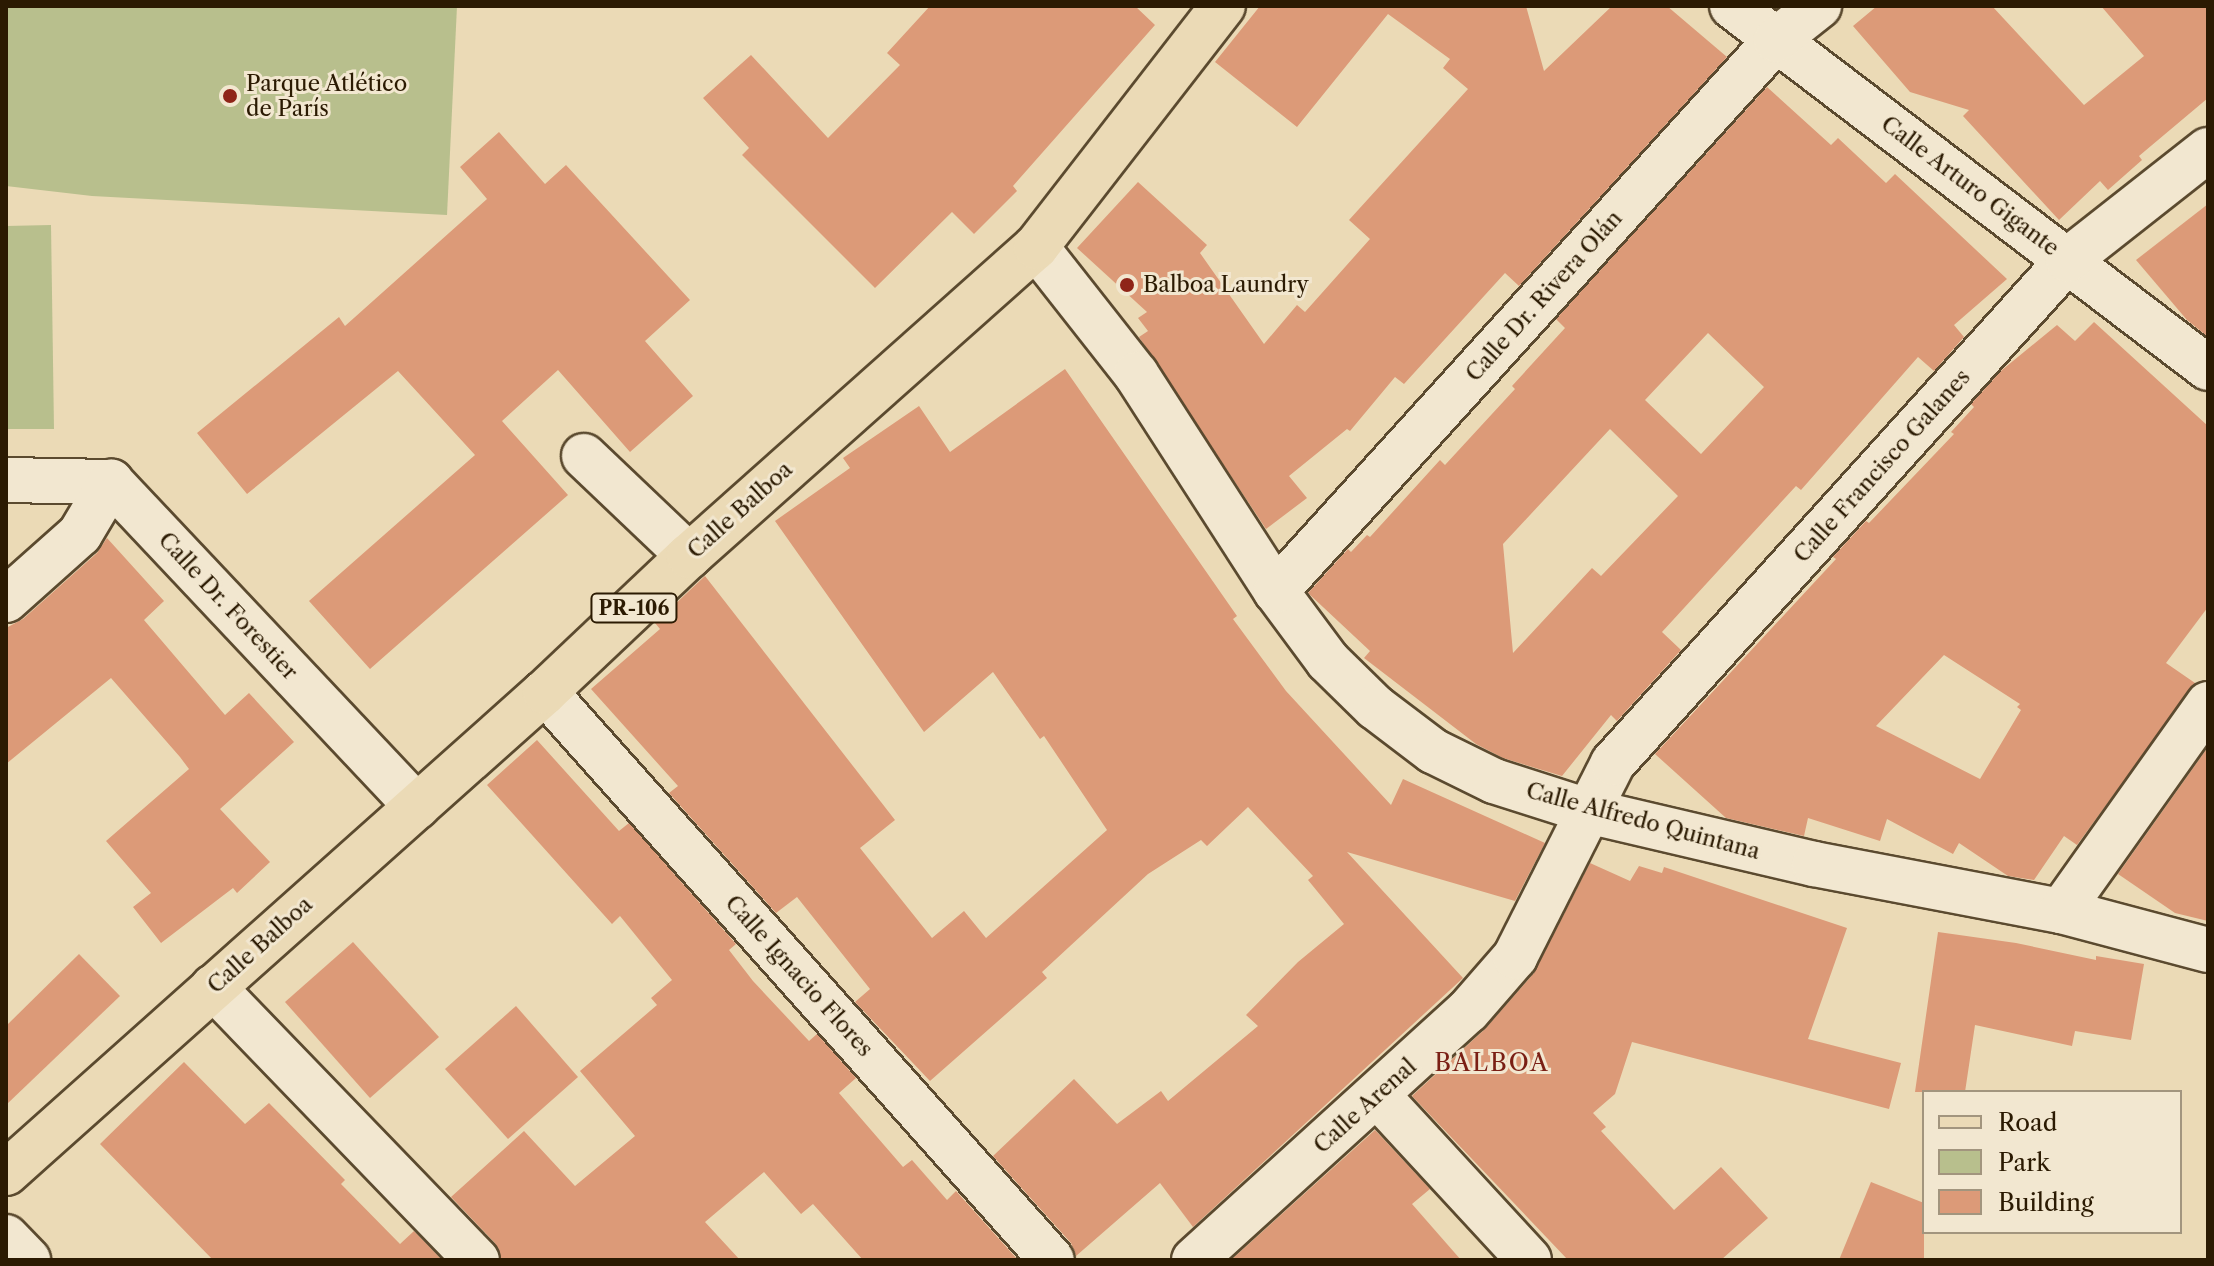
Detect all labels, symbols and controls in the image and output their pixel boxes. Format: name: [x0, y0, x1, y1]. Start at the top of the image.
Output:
place label: Parque Atlético de París: [246, 70, 408, 122]
marker: Parque Atlético de París: [221, 87, 239, 105]
street label: Calle Arturo Gigante: [1876, 110, 2064, 262]
street label: Calle Dr. Rivera Olán: [1460, 205, 1628, 387]
place label: Balboa Laundry: [1143, 272, 1309, 298]
marker: Balboa Laundry: [1118, 276, 1136, 294]
street label: Calle Francisco Galanes: [1788, 364, 1976, 568]
street label: Calle Balboa: [682, 456, 798, 564]
street label: Calle Dr. Forestier: [153, 527, 303, 685]
road number: PR-106: [590, 592, 678, 624]
street label: Calle Alfredo Quintana: [1523, 777, 1763, 865]
street label: Calle Ignacio Flores: [720, 890, 878, 1062]
street label: Calle Balboa: [202, 891, 318, 999]
district label: BALBOA: [1434, 1049, 1550, 1077]
street label: Calle Arenal: [1308, 1053, 1422, 1159]
legend: [1922, 1090, 2182, 1234]
text: Road: [1998, 1108, 2057, 1137]
text: Park: [1998, 1148, 2050, 1177]
text: Building: [1998, 1188, 2094, 1217]

